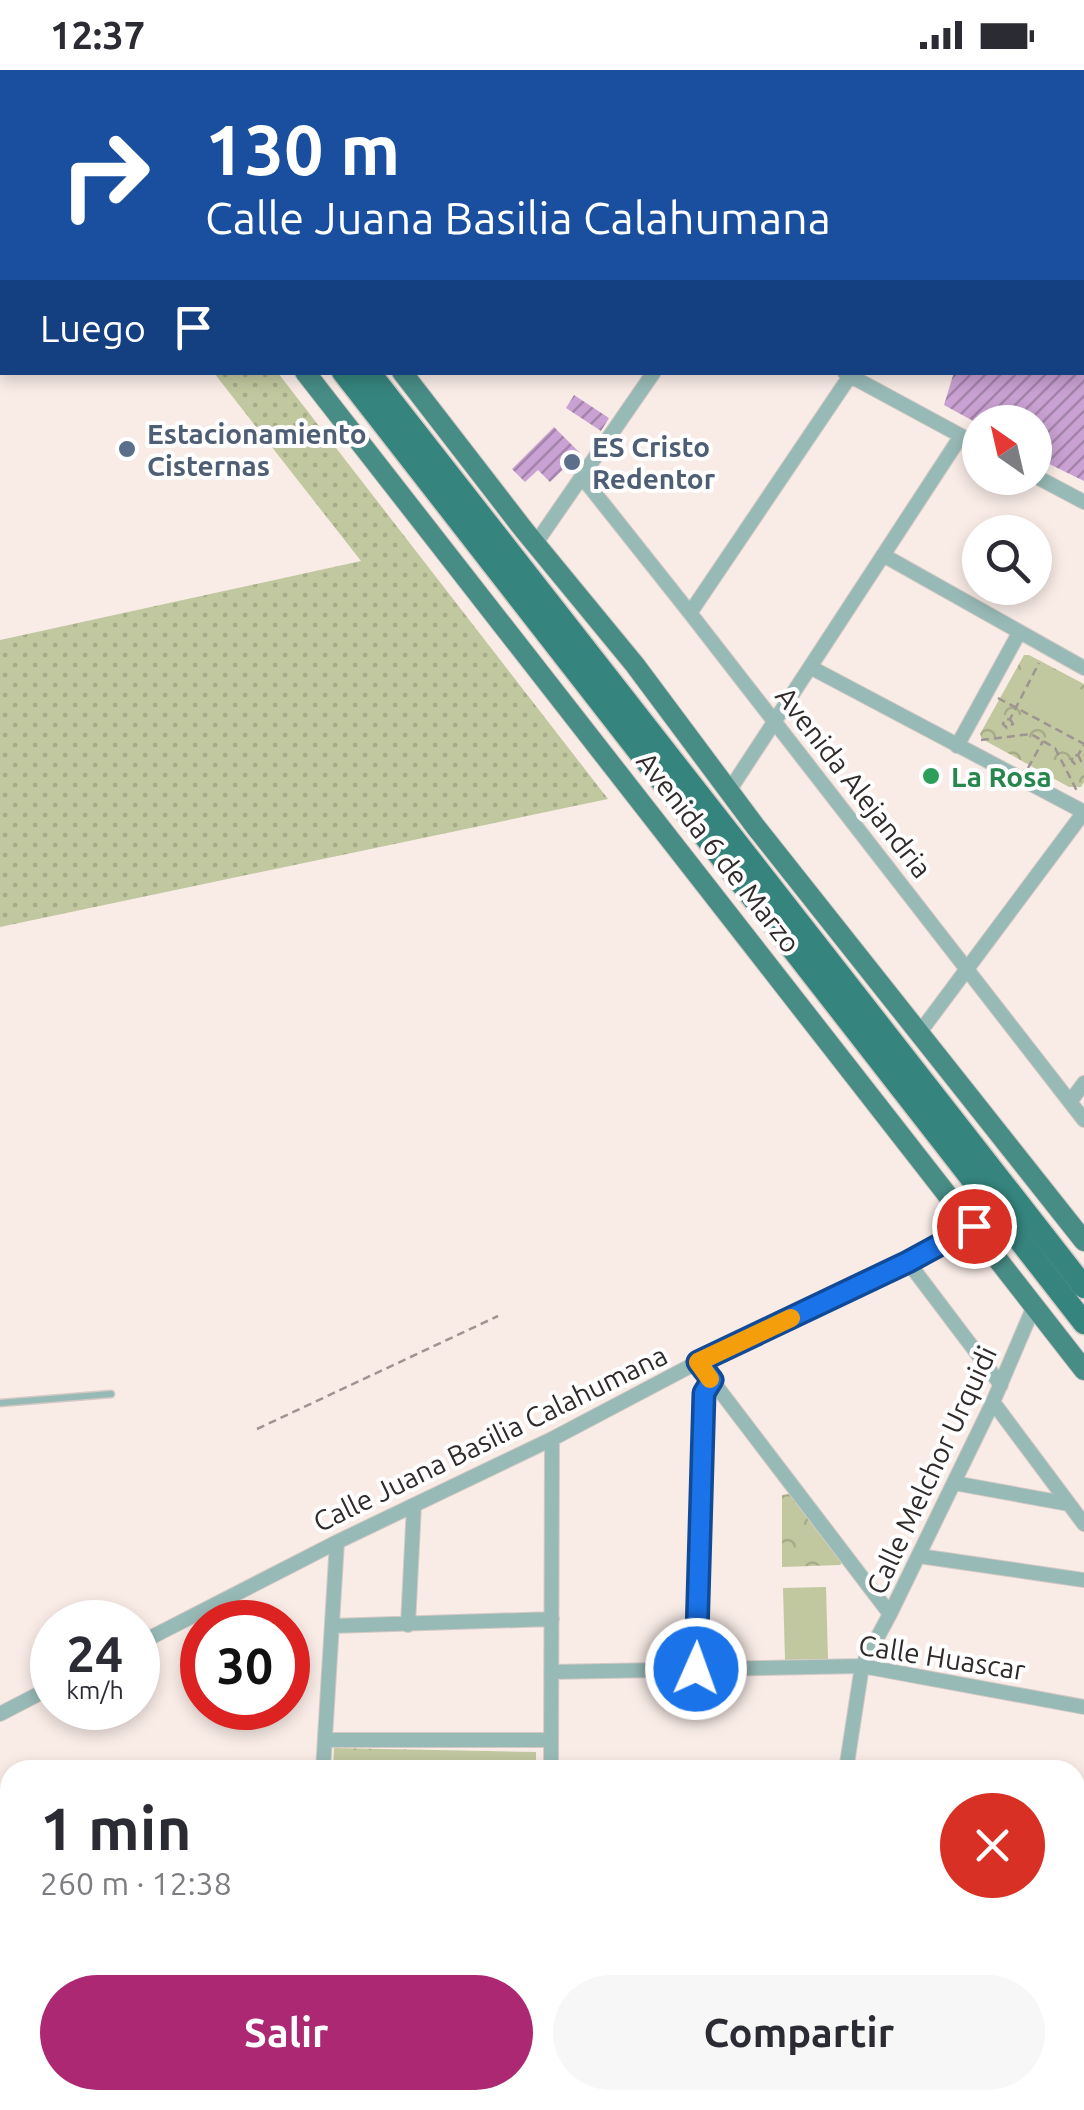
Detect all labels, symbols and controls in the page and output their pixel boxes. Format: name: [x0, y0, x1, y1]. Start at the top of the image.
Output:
text: 12:37: [50, 14, 145, 56]
icon: right: [40, 110, 170, 240]
text: 130 m: [205, 110, 400, 188]
text: Calle Juana Basilia Calahumana: [205, 192, 831, 243]
icon: arrive: [166, 300, 221, 355]
text: Luego: [40, 307, 146, 349]
north arrow: [962, 405, 1052, 495]
map controls: [962, 405, 1052, 605]
place label: Estacionamiento Cisternas: [147, 418, 367, 481]
place label: ES Cristo Redentor: [592, 431, 716, 494]
marker: Estacionamiento Cisternas: [116, 438, 138, 460]
marker: ES Cristo Redentor: [561, 451, 583, 473]
button: search: [962, 515, 1052, 605]
street label: Avenida Alejandria: [770, 681, 938, 883]
street label: Avenida 6 de Marzo: [631, 746, 807, 958]
place label: La Rosa: [951, 761, 1052, 792]
marker: La Rosa: [920, 765, 942, 787]
pin: [932, 1184, 1017, 1269]
icon: arrive: [947, 1199, 1002, 1254]
street label: Calle Juana Basilia Calahumana: [308, 1339, 672, 1537]
street label: Calle Melchor Urquidi: [860, 1341, 1002, 1599]
speed limit sign: 30: [180, 1600, 310, 1730]
position arrow: [644, 1617, 748, 1721]
text: 24: [67, 1625, 123, 1681]
street label: Calle Huascar: [857, 1629, 1028, 1686]
text: km/h: [66, 1676, 124, 1704]
button: close: [940, 1793, 1045, 1898]
text: 1 min: [40, 1794, 192, 1861]
text: 260 m · 12:38: [40, 1865, 232, 1901]
button: Salir: [40, 1975, 533, 2090]
button: Compartir: [553, 1975, 1045, 2090]

